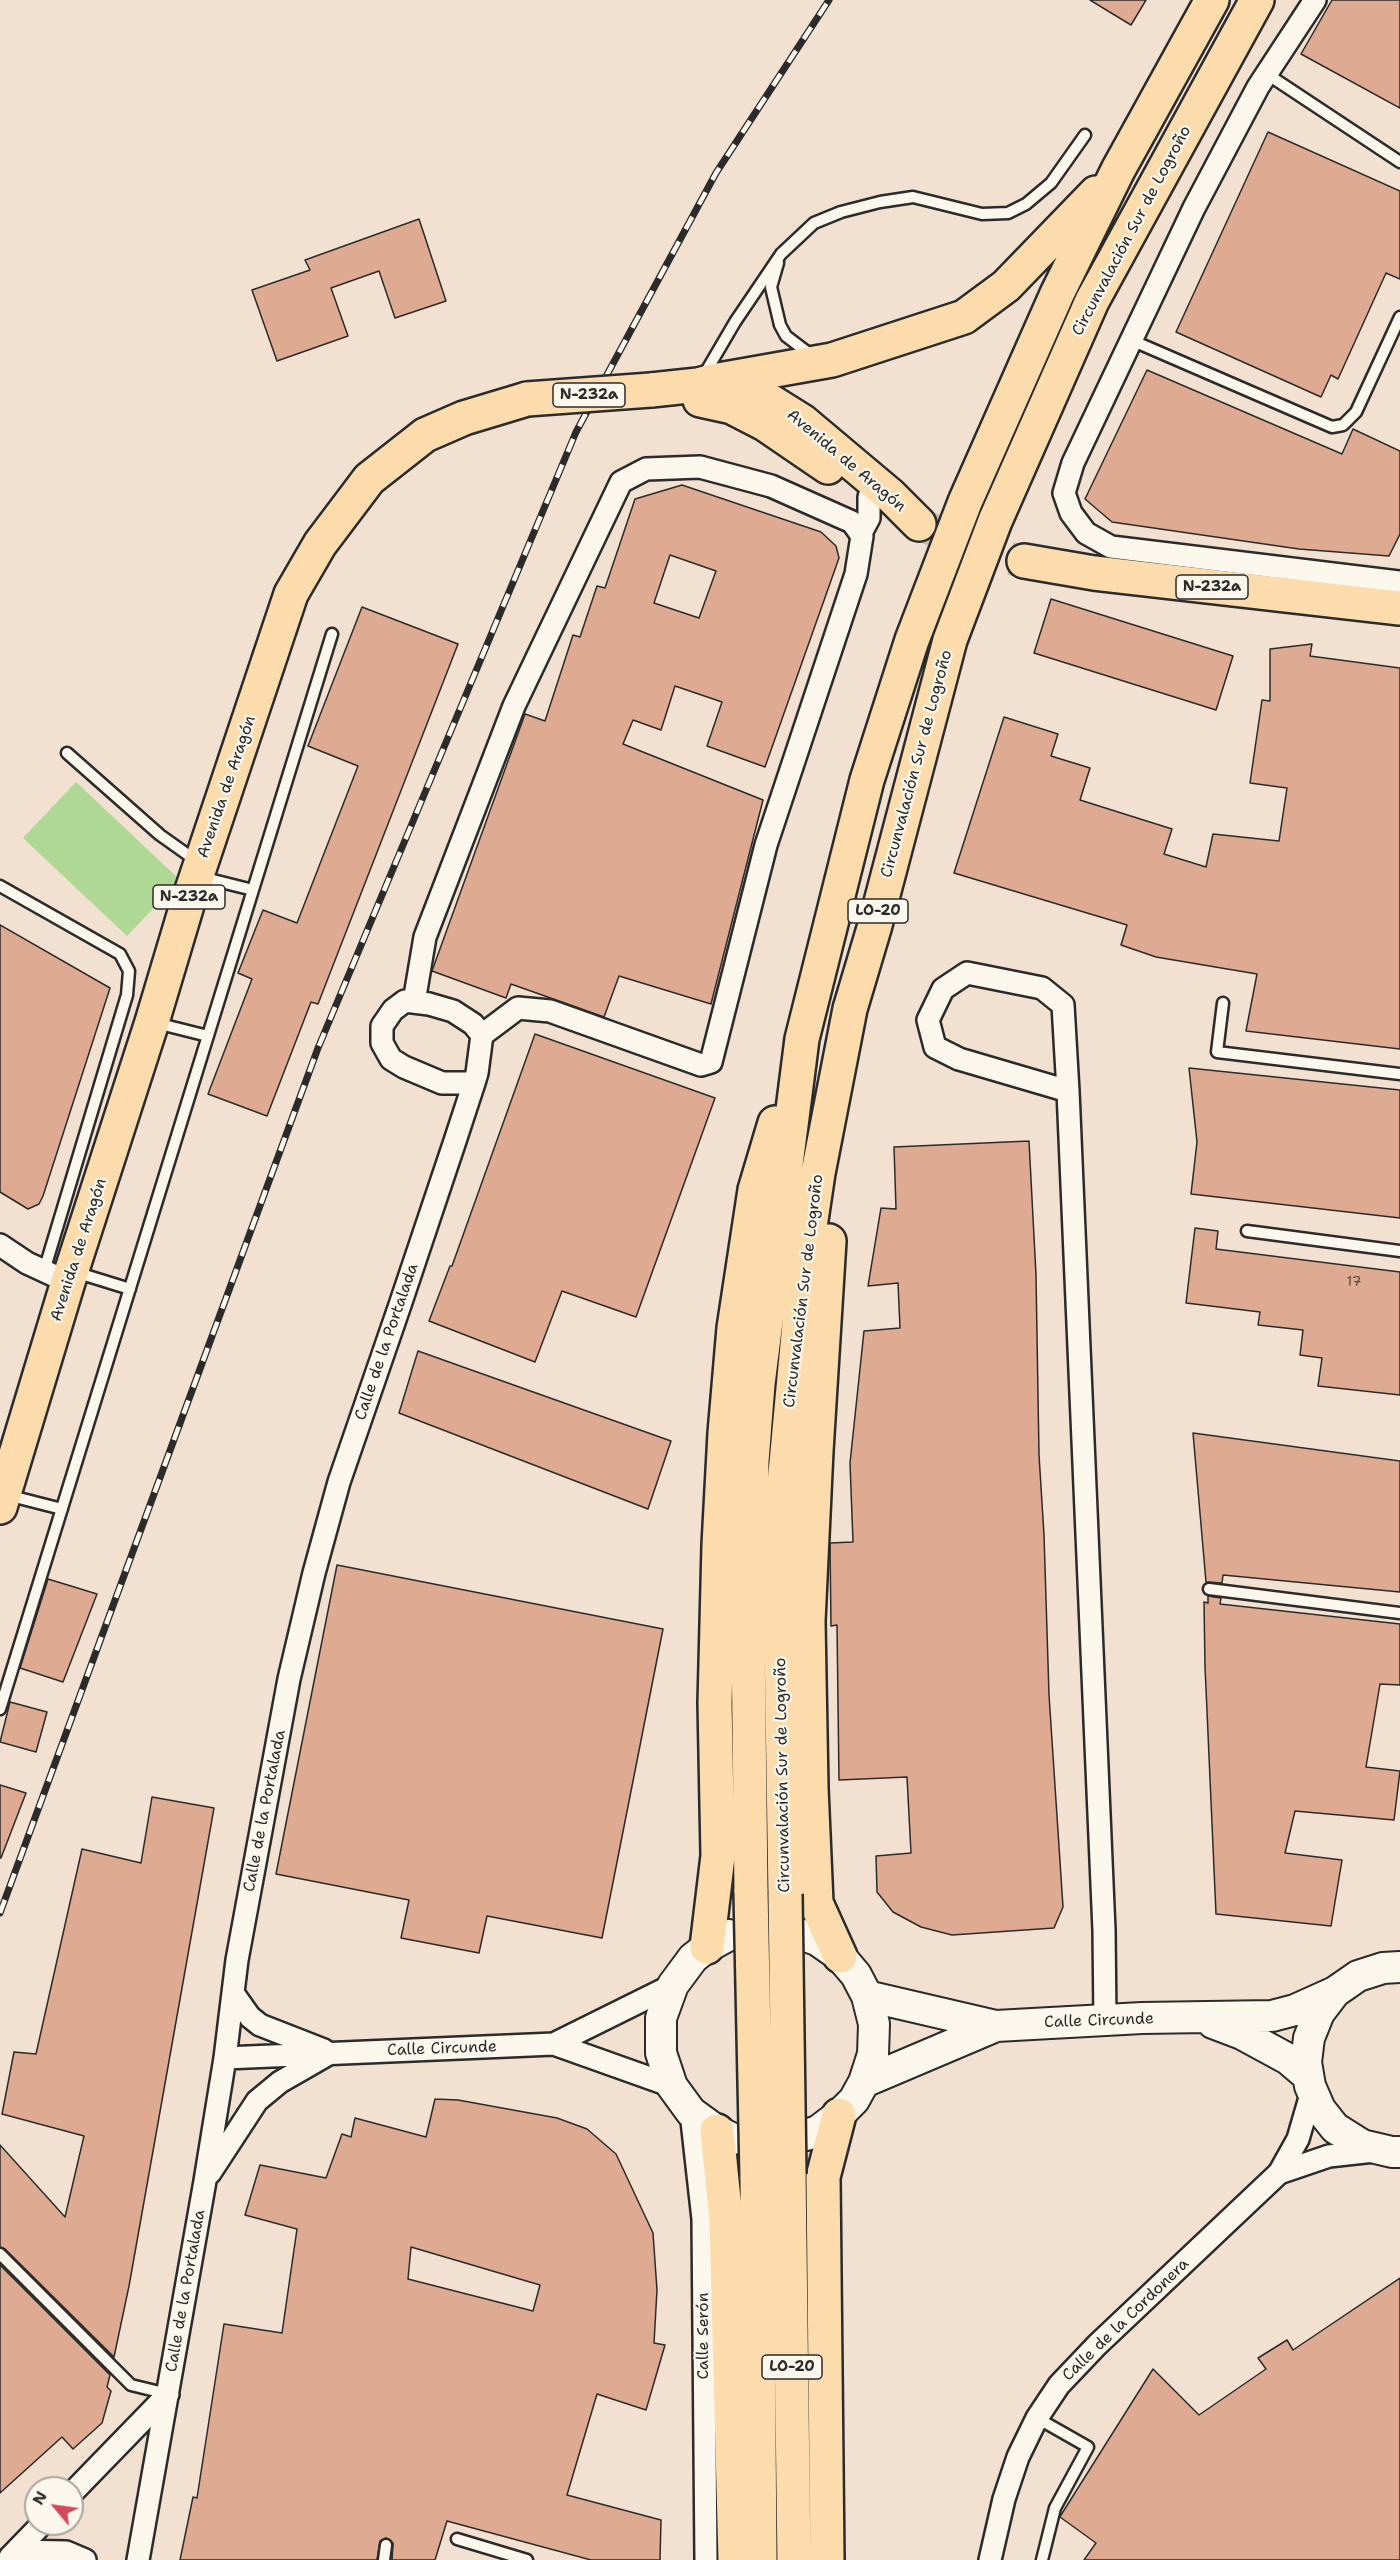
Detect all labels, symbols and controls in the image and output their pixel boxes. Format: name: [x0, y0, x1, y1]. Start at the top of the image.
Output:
street label: Circunvalación Sur de Logroño: [1068, 123, 1196, 339]
road number: N-232a: [553, 383, 625, 407]
street label: Avenida de Aragón: [783, 406, 909, 516]
road number: N-232a: [1176, 575, 1248, 599]
street label: Circunvalación Sur de Logroño: [877, 648, 957, 880]
street label: Avenida de Aragón: [194, 713, 260, 861]
road number: N-232a: [153, 885, 225, 909]
road number: LO-20: [848, 899, 908, 923]
street label: Circunvalación Sur de Logroño: [780, 1173, 828, 1409]
street label: Avenida de Aragón: [47, 1176, 111, 1324]
street label: Calle de la Portalada: [351, 1261, 423, 1423]
house number: 17: [1347, 1274, 1361, 1290]
street label: Circunvalación Sur de Logroño: [771, 1657, 795, 1893]
street label: Calle de la Portalada: [240, 1728, 290, 1894]
street label: Calle Circunde: [1044, 2009, 1154, 2033]
street label: Calle Circunde: [387, 2037, 497, 2061]
street label: Calle de la Portalada: [162, 2208, 210, 2374]
street label: Calle de la Cordonera: [1059, 2255, 1193, 2385]
street label: Calle Serón: [694, 2293, 714, 2379]
road number: LO-20: [762, 2355, 822, 2379]
north arrow: [24, 2476, 84, 2536]
text: N: [27, 2487, 52, 2509]

